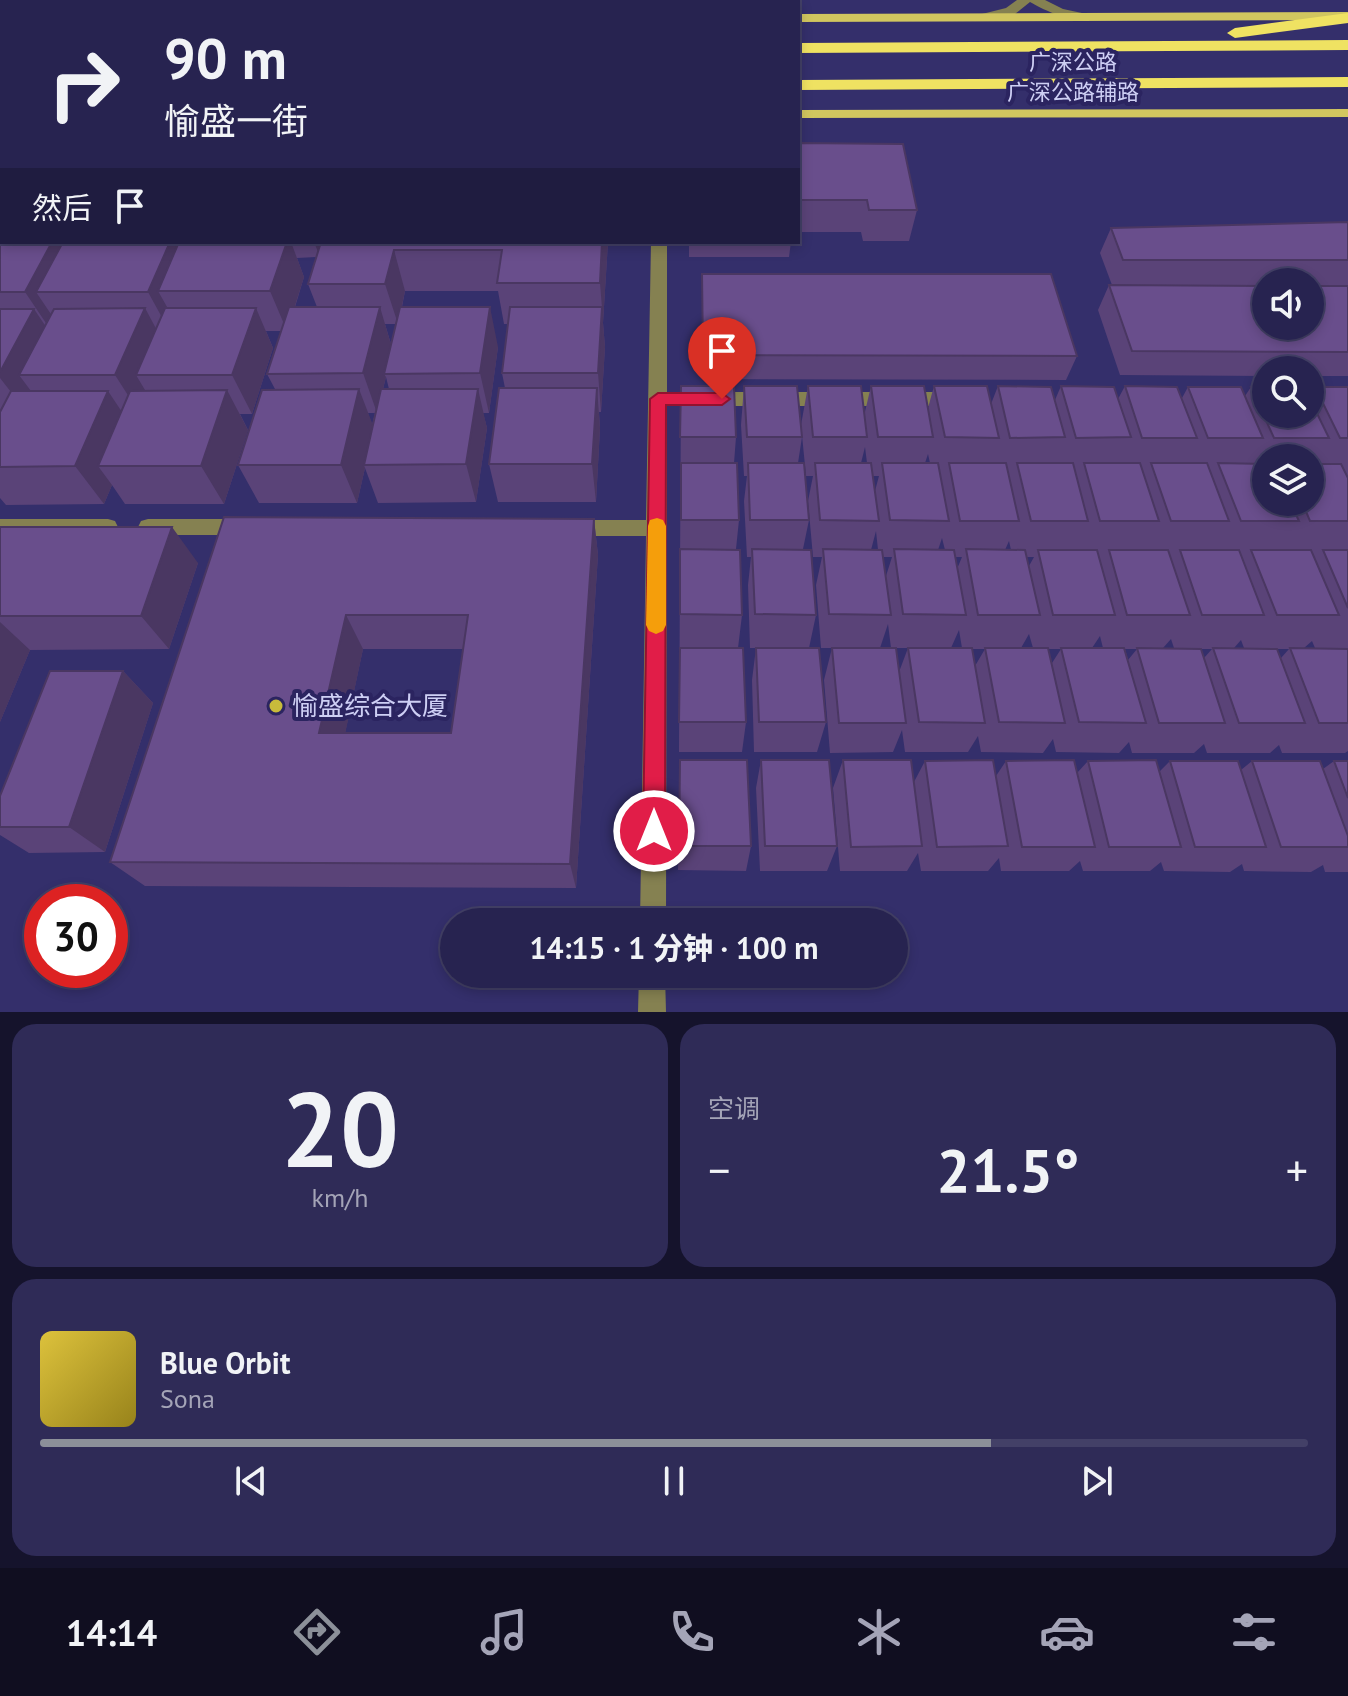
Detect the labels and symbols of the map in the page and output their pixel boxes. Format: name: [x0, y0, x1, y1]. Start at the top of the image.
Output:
street label: 广深公路: [1029, 48, 1117, 76]
street label: 广深公路辅路: [1007, 78, 1139, 106]
pin: [688, 317, 756, 399]
place label: 愉盛综合大厦: [292, 689, 448, 722]
marker: 愉盛综合大厦: [267, 697, 285, 715]
position arrow: [612, 789, 696, 873]
speed limit sign: 30: [24, 884, 128, 988]

